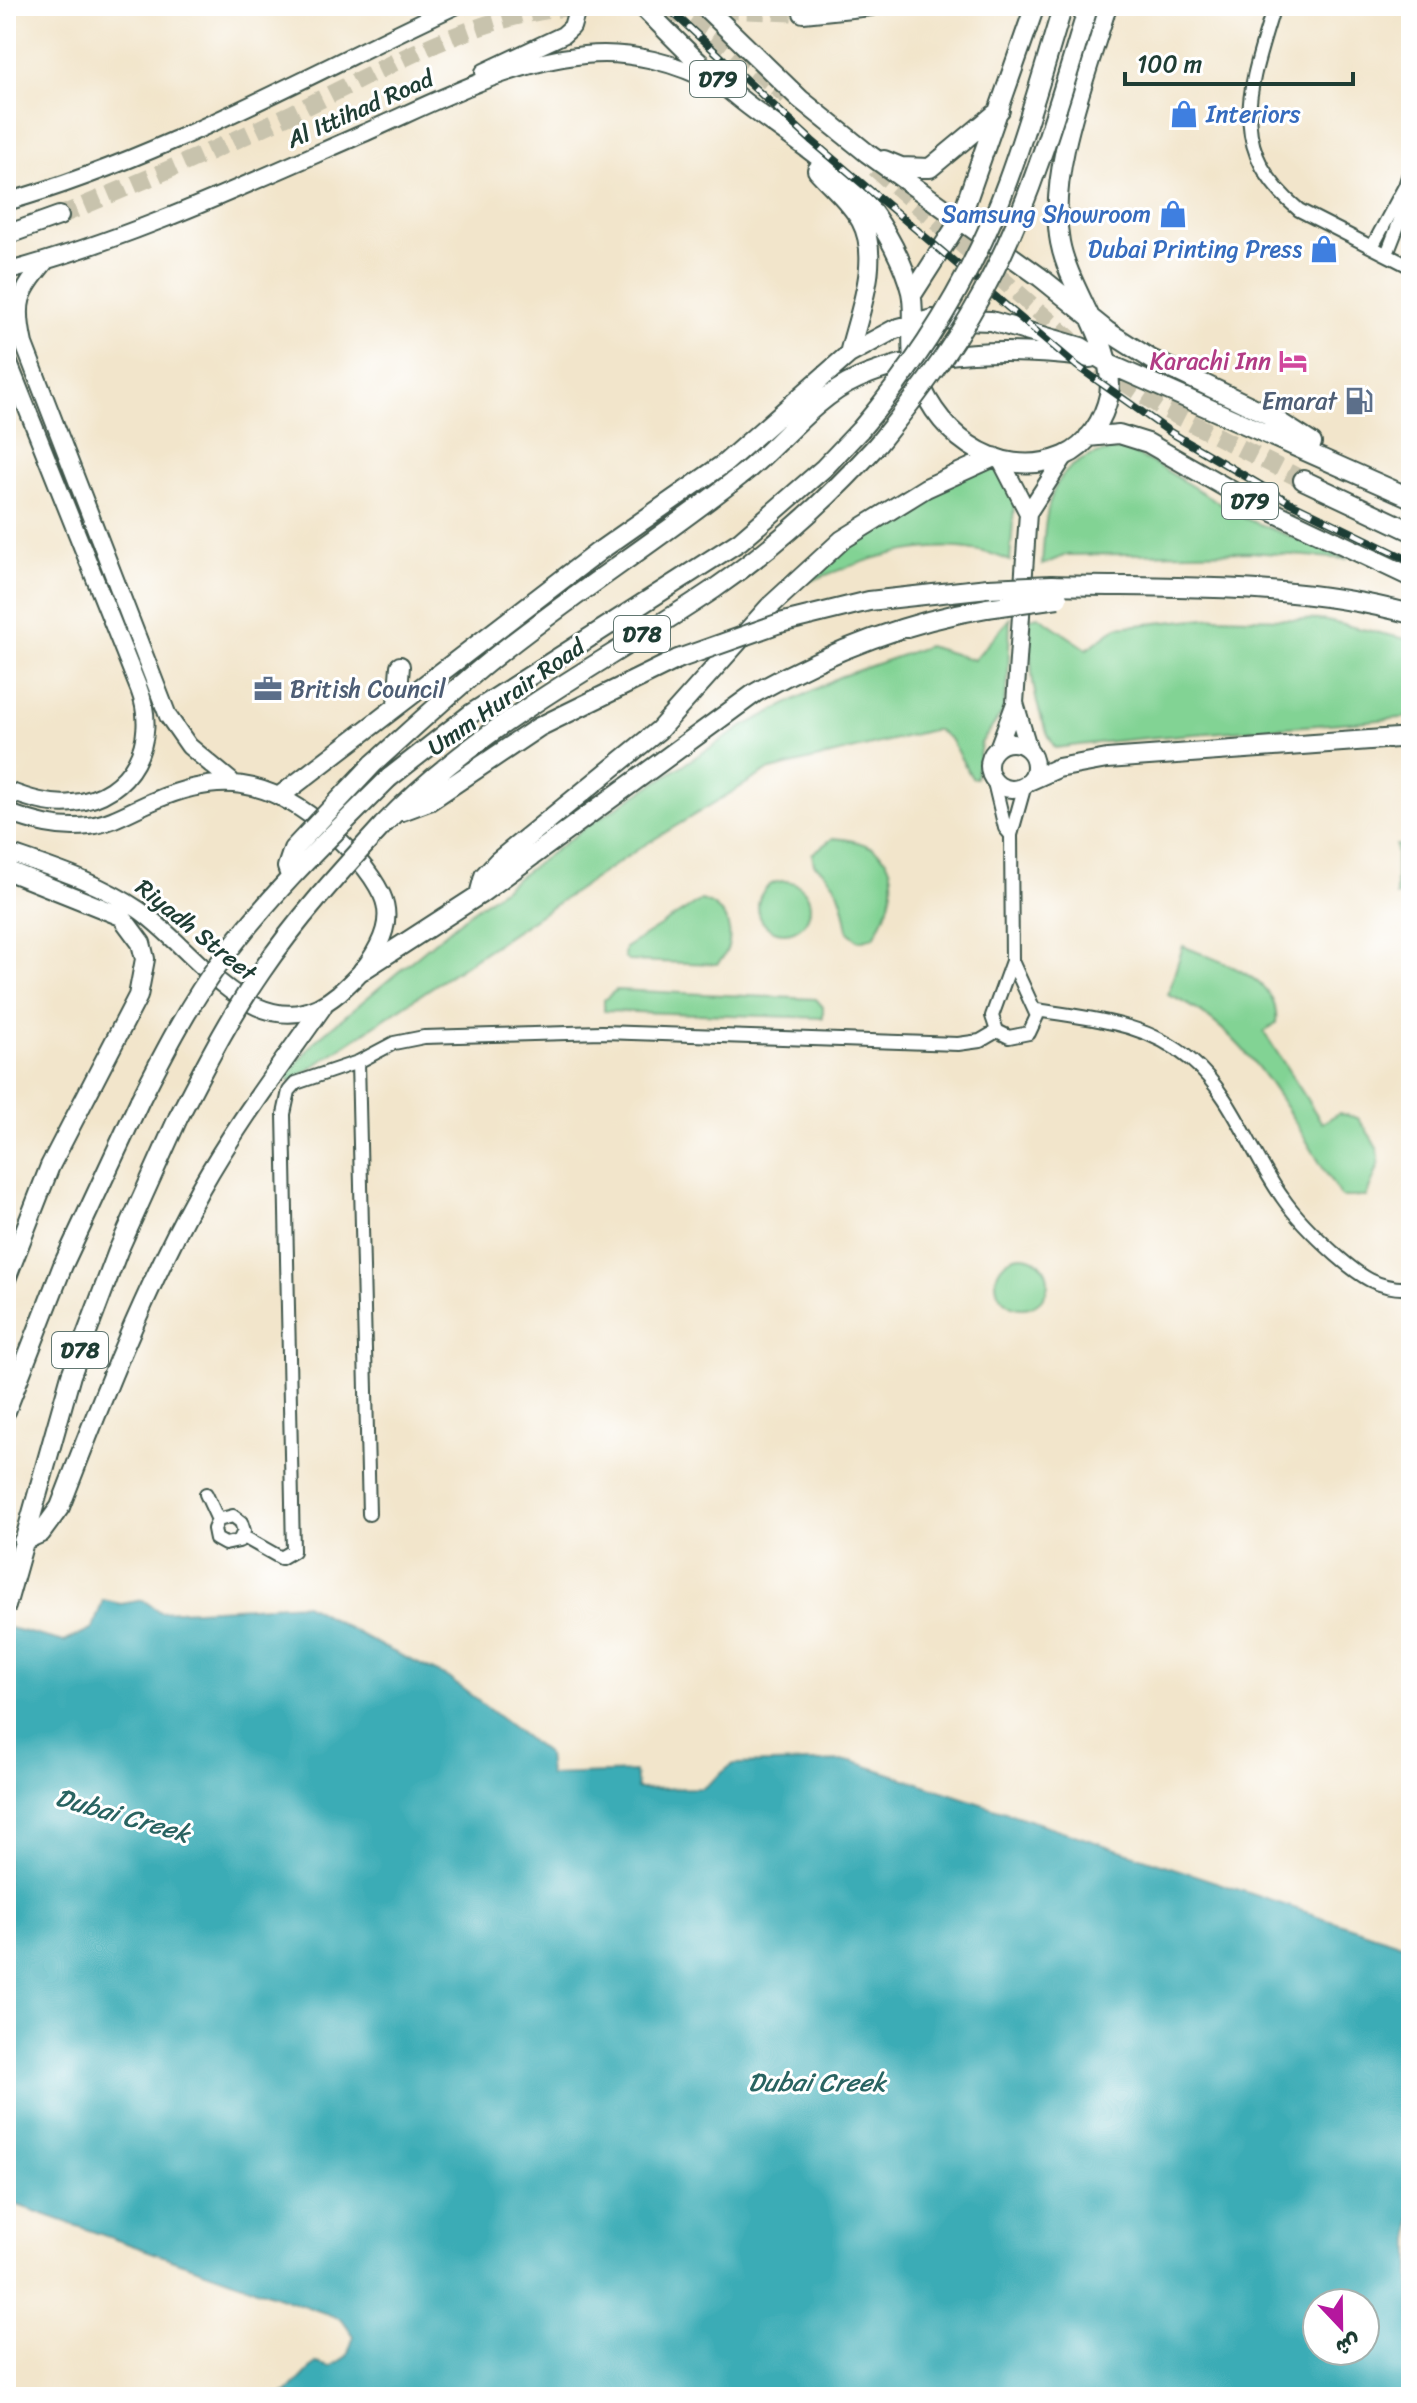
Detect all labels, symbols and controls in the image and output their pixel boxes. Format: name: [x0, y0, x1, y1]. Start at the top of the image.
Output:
scale bar: [1125, 36, 1353, 86]
text: 100 m: [1137, 43, 1202, 85]
street label: Al Ittihad Road: [279, 57, 443, 161]
road number: D79: [690, 61, 746, 97]
place label: Interiors: [1205, 93, 1301, 135]
shop icon: Interiors: [1169, 99, 1199, 129]
place label: Samsung Showroom: [941, 193, 1151, 235]
shop icon: Samsung Showroom: [1158, 199, 1188, 229]
place label: Dubai Printing Press: [1088, 228, 1302, 270]
shop icon: Dubai Printing Press: [1309, 234, 1339, 264]
place label: Karachi Inn: [1150, 340, 1271, 382]
hotel icon: Karachi Inn: [1278, 346, 1308, 376]
place label: Emarat: [1262, 380, 1338, 422]
fuel station icon: Emarat: [1344, 386, 1374, 416]
road number: D79: [1222, 483, 1278, 519]
road number: D78: [614, 616, 670, 652]
street label: Umm Hurair Road: [418, 626, 595, 767]
place label: British Council: [290, 668, 447, 710]
office icon: British Council: [253, 674, 283, 704]
street label: Riyadh Street: [126, 867, 267, 993]
road number: D78: [52, 1332, 108, 1368]
water label: Dubai Creek: [50, 1774, 198, 1857]
water label: Dubai Creek: [748, 2059, 888, 2105]
north arrow: [1301, 2287, 1381, 2367]
text: ش: [1330, 2322, 1367, 2368]

